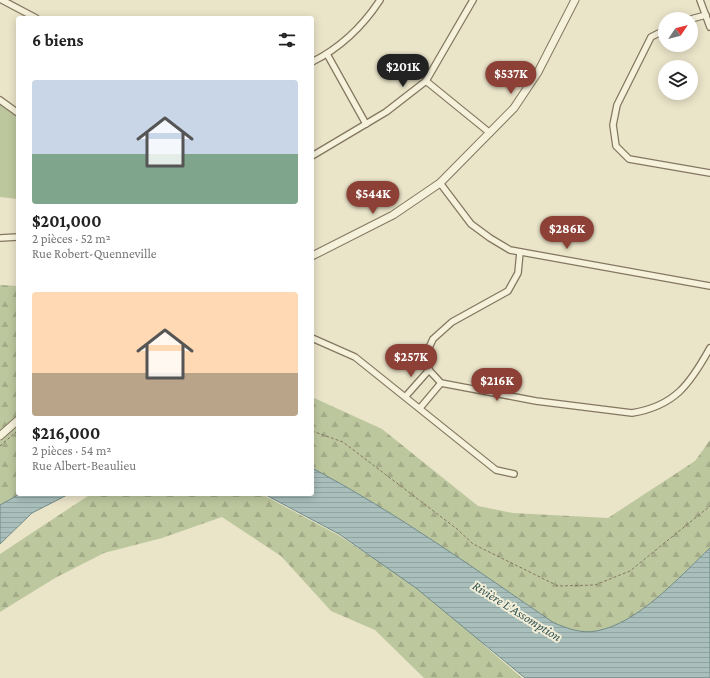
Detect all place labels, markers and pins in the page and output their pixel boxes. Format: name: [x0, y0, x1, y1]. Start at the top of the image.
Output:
pin: $201K: [375, 54, 431, 88]
pin: $537K: [483, 61, 539, 95]
pin: $544K: [345, 181, 401, 215]
pin: $286K: [539, 216, 595, 250]
pin: $257K: [383, 344, 439, 378]
pin: $216K: [469, 368, 525, 402]

